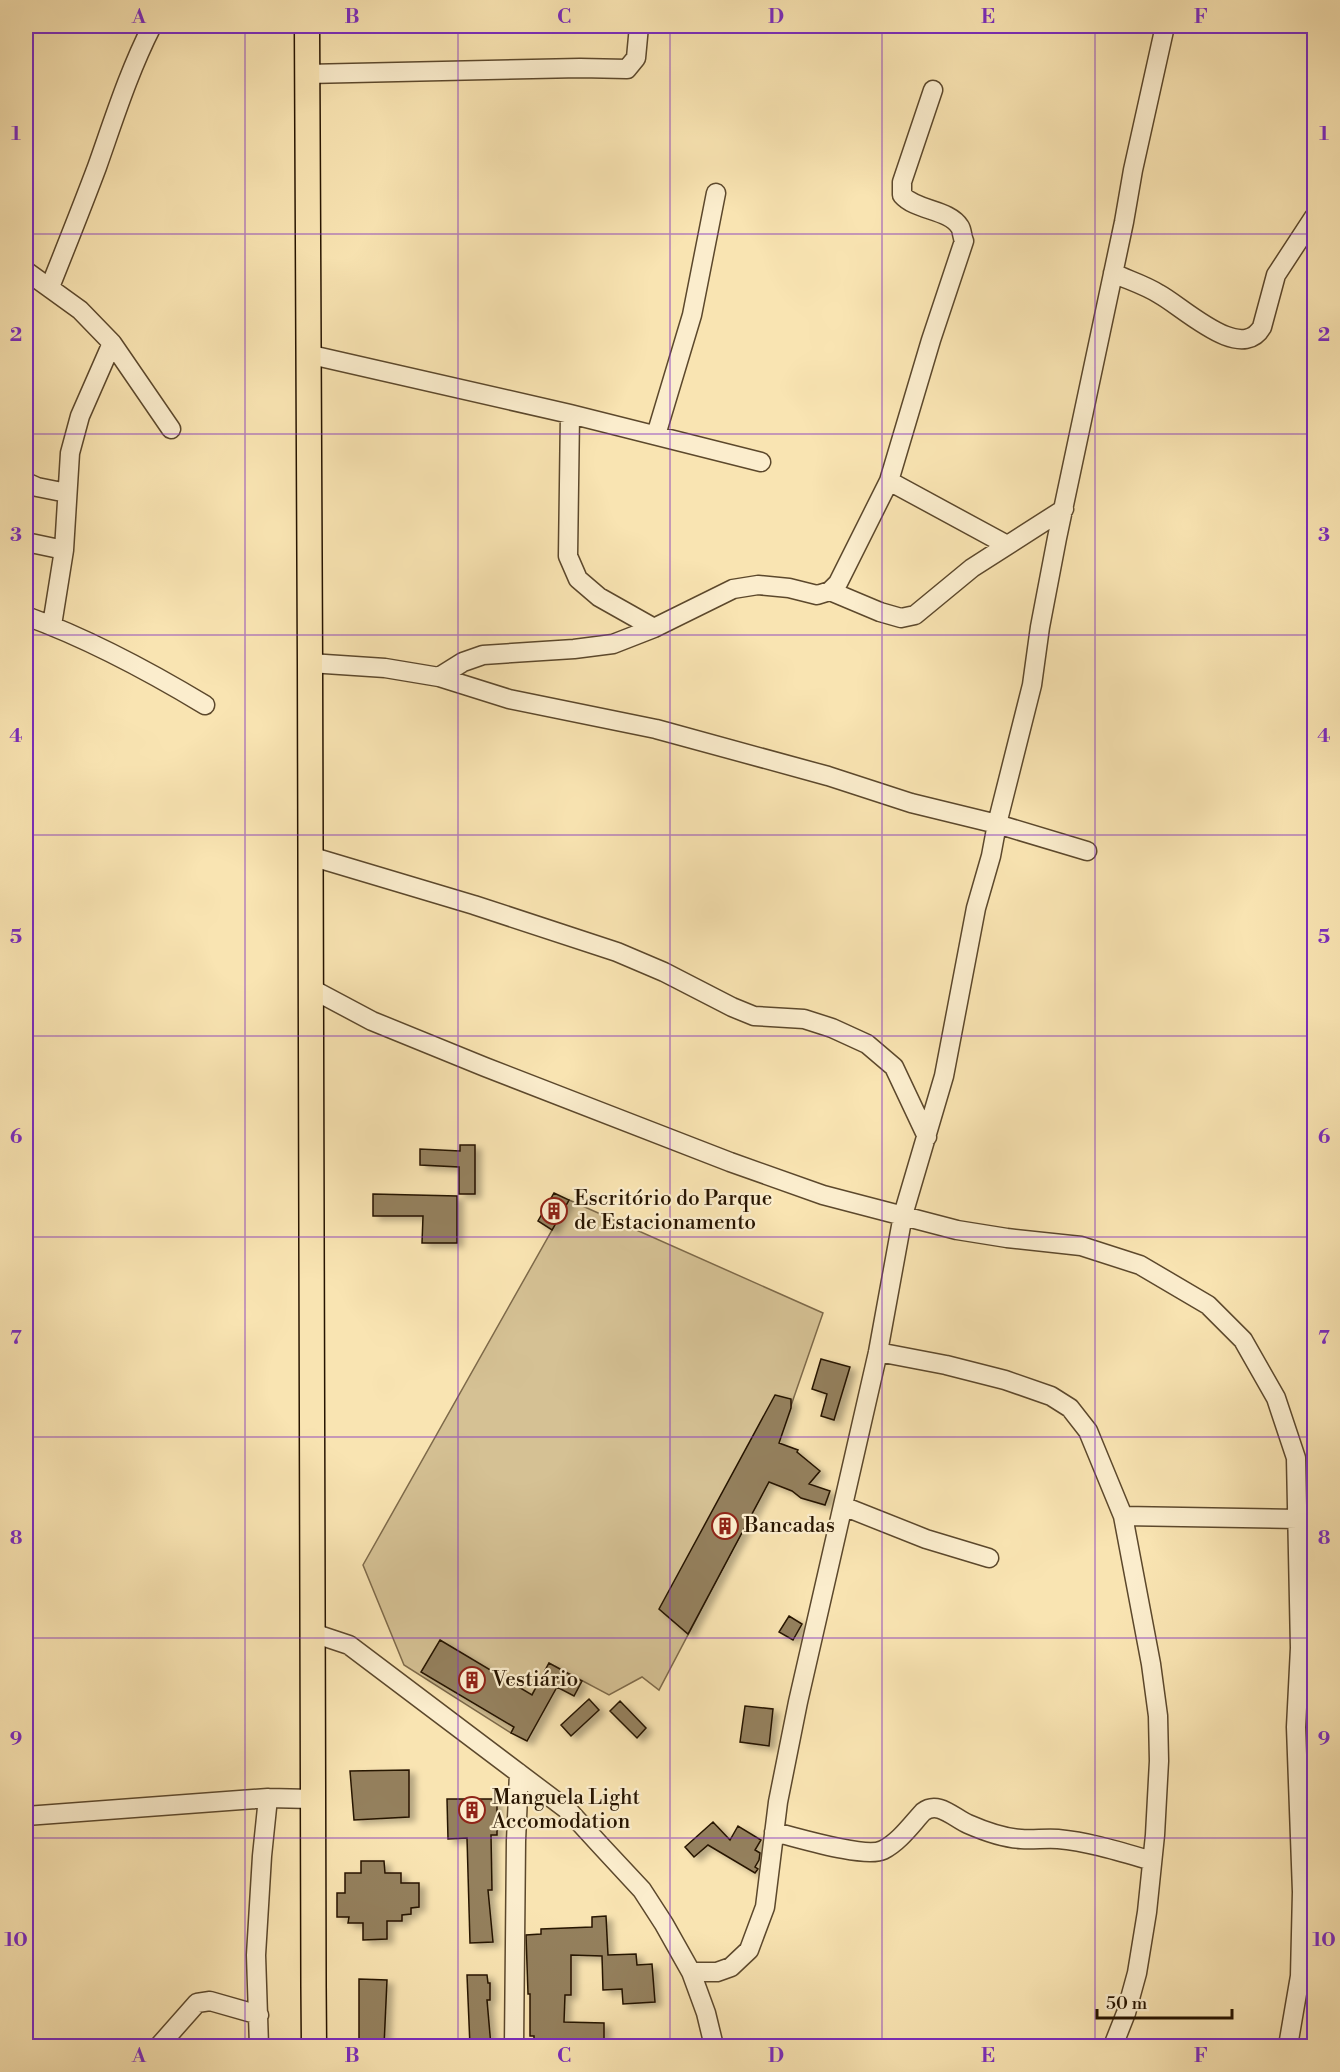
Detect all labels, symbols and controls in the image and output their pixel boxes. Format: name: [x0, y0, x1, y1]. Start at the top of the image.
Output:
text: A: [131, 5, 147, 30]
text: B: [344, 5, 360, 30]
text: C: [557, 5, 571, 30]
text: D: [768, 5, 784, 30]
text: E: [981, 5, 995, 30]
text: F: [1194, 5, 1208, 30]
text: 1: [11, 122, 21, 147]
text: 1: [1319, 122, 1329, 147]
text: 2: [10, 323, 22, 348]
text: 2: [1318, 323, 1330, 348]
text: 3: [10, 523, 22, 548]
text: 3: [1318, 523, 1330, 548]
text: 4: [9, 724, 23, 749]
text: 4: [1317, 724, 1331, 749]
text: 5: [10, 925, 22, 950]
text: 5: [1318, 925, 1330, 950]
text: 6: [10, 1125, 23, 1150]
text: 6: [1318, 1125, 1331, 1150]
place label: Escritório do Parque de Estacionamento: [574, 1186, 772, 1236]
building icon: Escritório do Parque de Estacionamento: [539, 1196, 569, 1226]
text: 7: [10, 1326, 22, 1351]
text: 7: [1318, 1326, 1330, 1351]
building icon: Bancadas: [710, 1511, 740, 1541]
place label: Bancadas: [743, 1513, 835, 1539]
text: 8: [10, 1526, 23, 1551]
text: 8: [1318, 1526, 1331, 1551]
building icon: Vestiário: [457, 1665, 487, 1695]
place label: Vestiário: [491, 1667, 578, 1693]
text: 9: [10, 1727, 22, 1752]
text: 9: [1318, 1727, 1330, 1752]
place label: Manguela Light Accomodation: [491, 1785, 641, 1835]
building icon: Manguela Light Accomodation: [457, 1795, 487, 1825]
text: 10: [4, 1928, 28, 1953]
text: 10: [1312, 1928, 1336, 1953]
scale bar: [1097, 1982, 1232, 2020]
text: 50 m: [1106, 1992, 1148, 2015]
text: A: [131, 2044, 147, 2069]
text: B: [344, 2044, 360, 2069]
text: C: [557, 2044, 571, 2069]
text: D: [768, 2044, 784, 2069]
text: E: [981, 2044, 995, 2069]
text: F: [1194, 2044, 1208, 2069]

